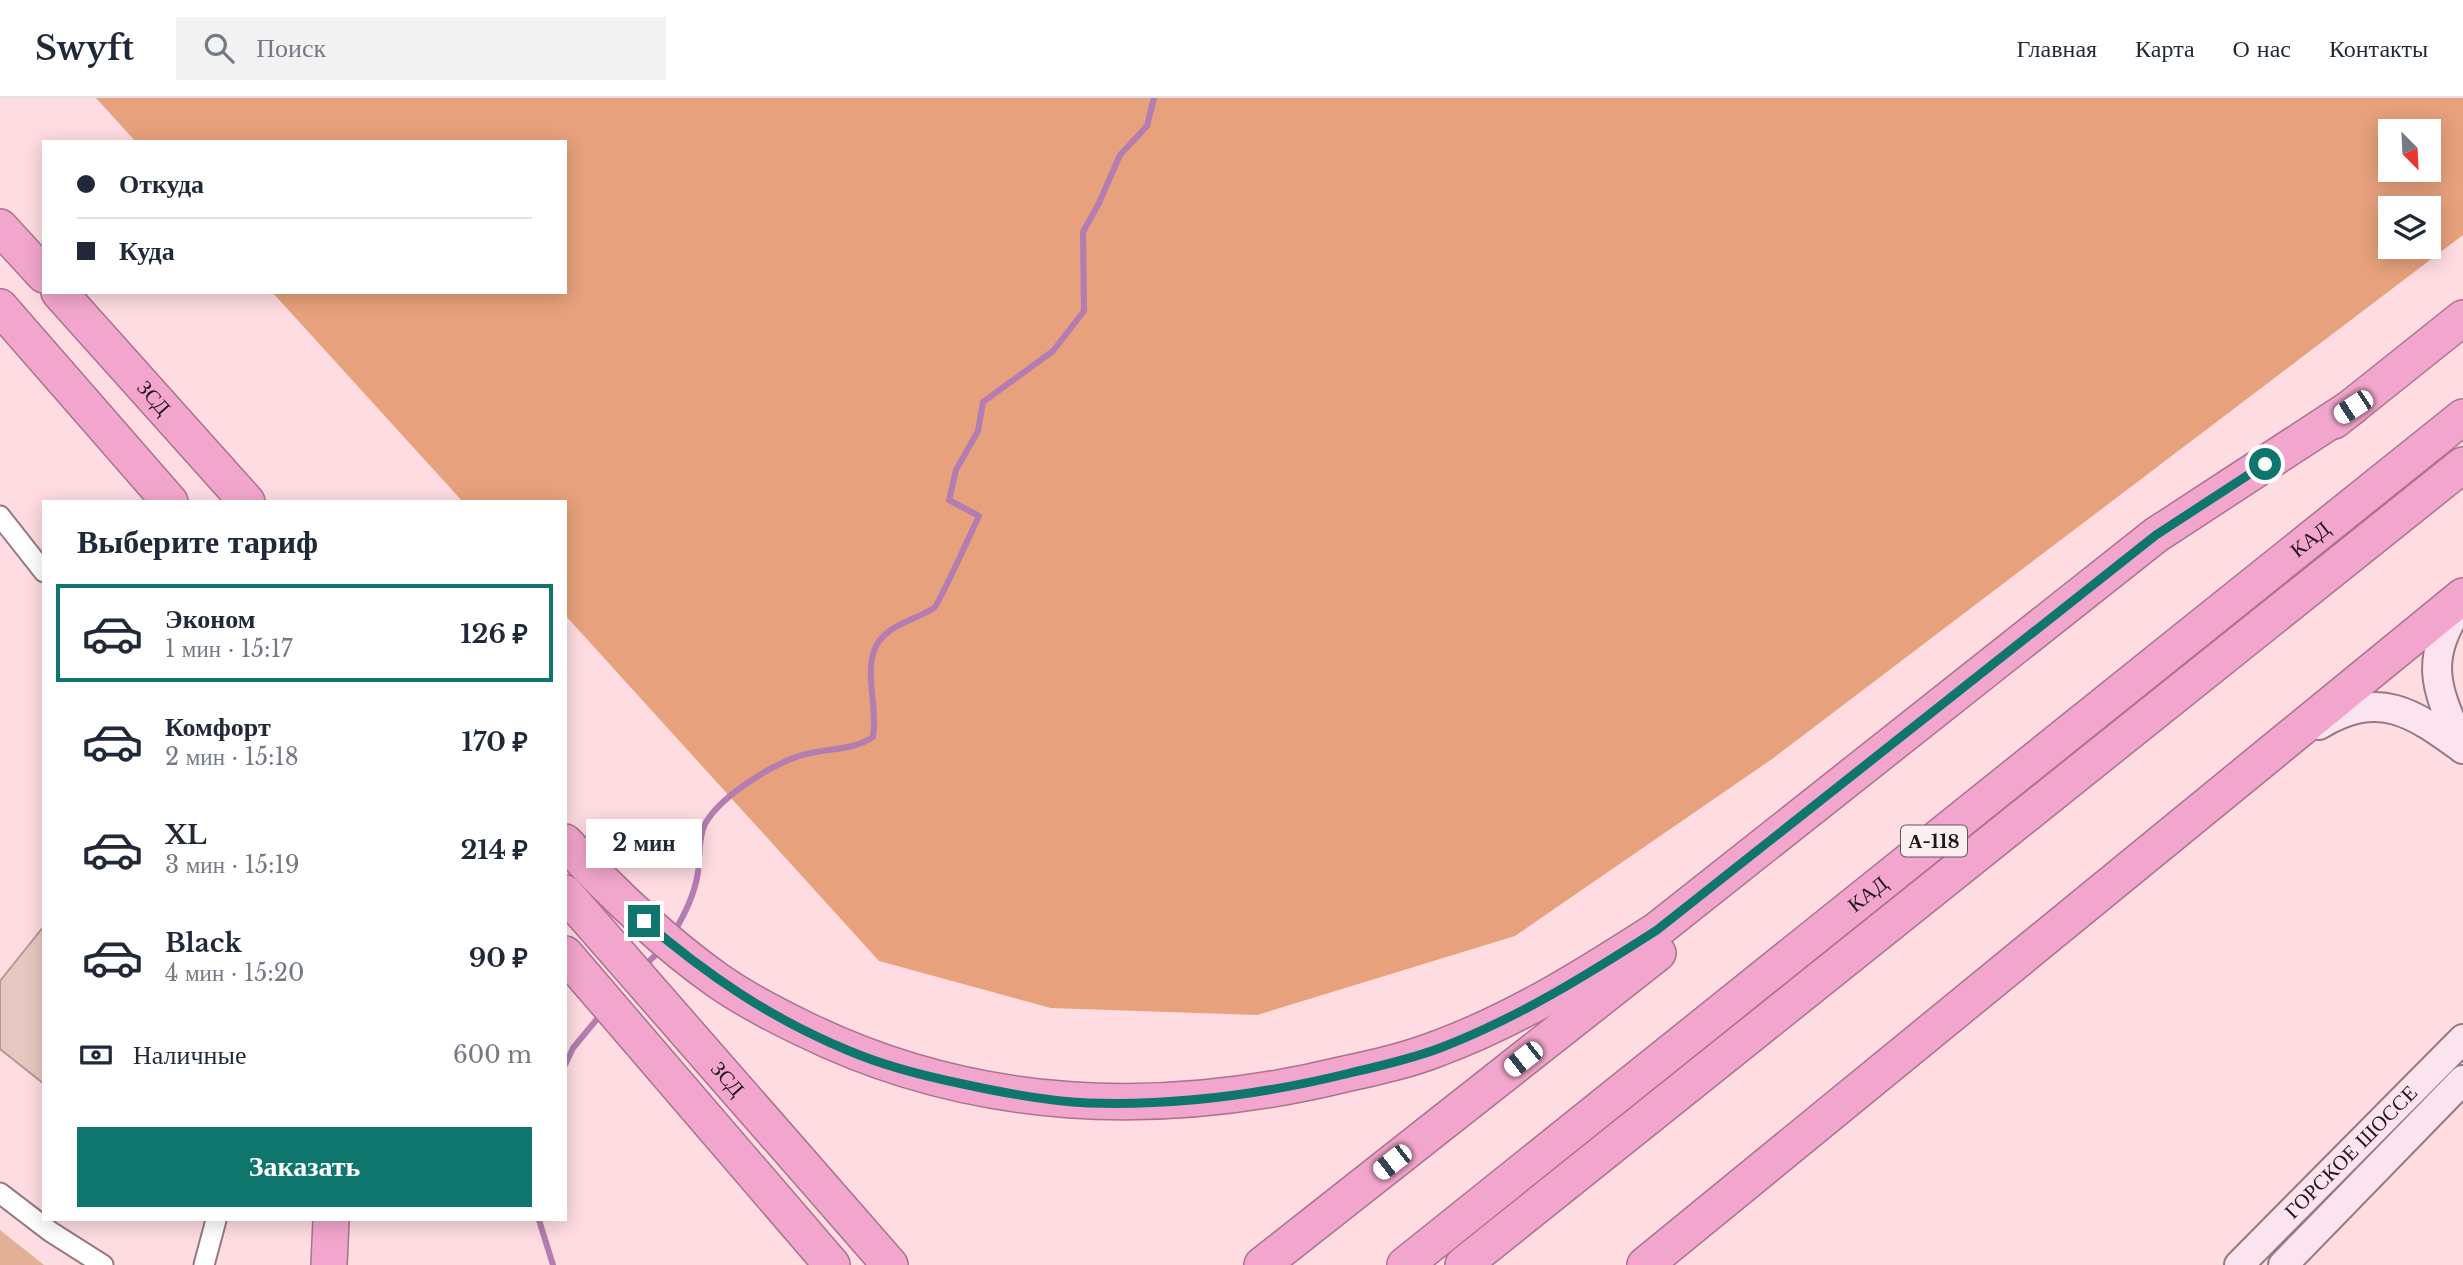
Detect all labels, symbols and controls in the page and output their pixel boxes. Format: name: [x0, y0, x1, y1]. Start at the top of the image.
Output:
search box: [176, 17, 666, 80]
text: Swyft: [35, 28, 134, 69]
icon: search: [200, 29, 238, 67]
text: Поиск: [256, 32, 326, 64]
text: Главная: [2017, 34, 2097, 63]
text: Карта: [2135, 34, 2195, 63]
text: О нас: [2233, 34, 2291, 63]
text: Контакты: [2329, 34, 2428, 63]
north arrow: [2378, 119, 2441, 182]
map controls: [2378, 119, 2441, 259]
text: Откуда: [119, 168, 204, 200]
button: layers: [2378, 196, 2441, 259]
text: Куда: [119, 235, 175, 267]
street label: ЗСД: [131, 375, 176, 421]
car: [2330, 387, 2377, 427]
route start: [2249, 448, 2281, 480]
street label: КАД: [2285, 516, 2335, 563]
text: Выберите тариф: [77, 522, 318, 562]
icon: car: [81, 602, 144, 665]
text: Эконом: [165, 603, 255, 635]
text: 126 ₽: [460, 618, 528, 650]
text: 1 мин · 15:17: [165, 635, 292, 663]
icon: car: [81, 710, 144, 773]
text: Комфорт: [165, 711, 271, 743]
text: 170 ₽: [462, 726, 528, 758]
text: 2 мин · 15:18: [165, 743, 299, 771]
icon: car: [81, 818, 144, 881]
text: XL: [165, 819, 207, 851]
callout: 2 мин: [586, 820, 702, 868]
road number: А-118: [1901, 826, 1967, 856]
text: 2 мин: [612, 829, 676, 857]
text: 214 ₽: [460, 834, 528, 866]
text: 3 мин · 15:19: [165, 851, 300, 879]
street label: КАД: [1843, 870, 1893, 918]
route end: [628, 905, 660, 937]
icon: car: [81, 926, 144, 989]
text: Black: [165, 927, 242, 959]
text: 90 ₽: [469, 942, 528, 974]
text: 4 мин · 15:20: [165, 959, 304, 987]
icon: cash: [77, 1036, 115, 1074]
car: [1500, 1038, 1547, 1080]
text: Наличные: [133, 1039, 246, 1071]
text: 600 m: [453, 1041, 532, 1069]
street label: ЗСД: [705, 1056, 750, 1102]
street label: ГОРСКОЕ ШОССЕ: [2279, 1080, 2423, 1224]
button: Заказать: [77, 1127, 532, 1207]
car: [1369, 1141, 1416, 1183]

